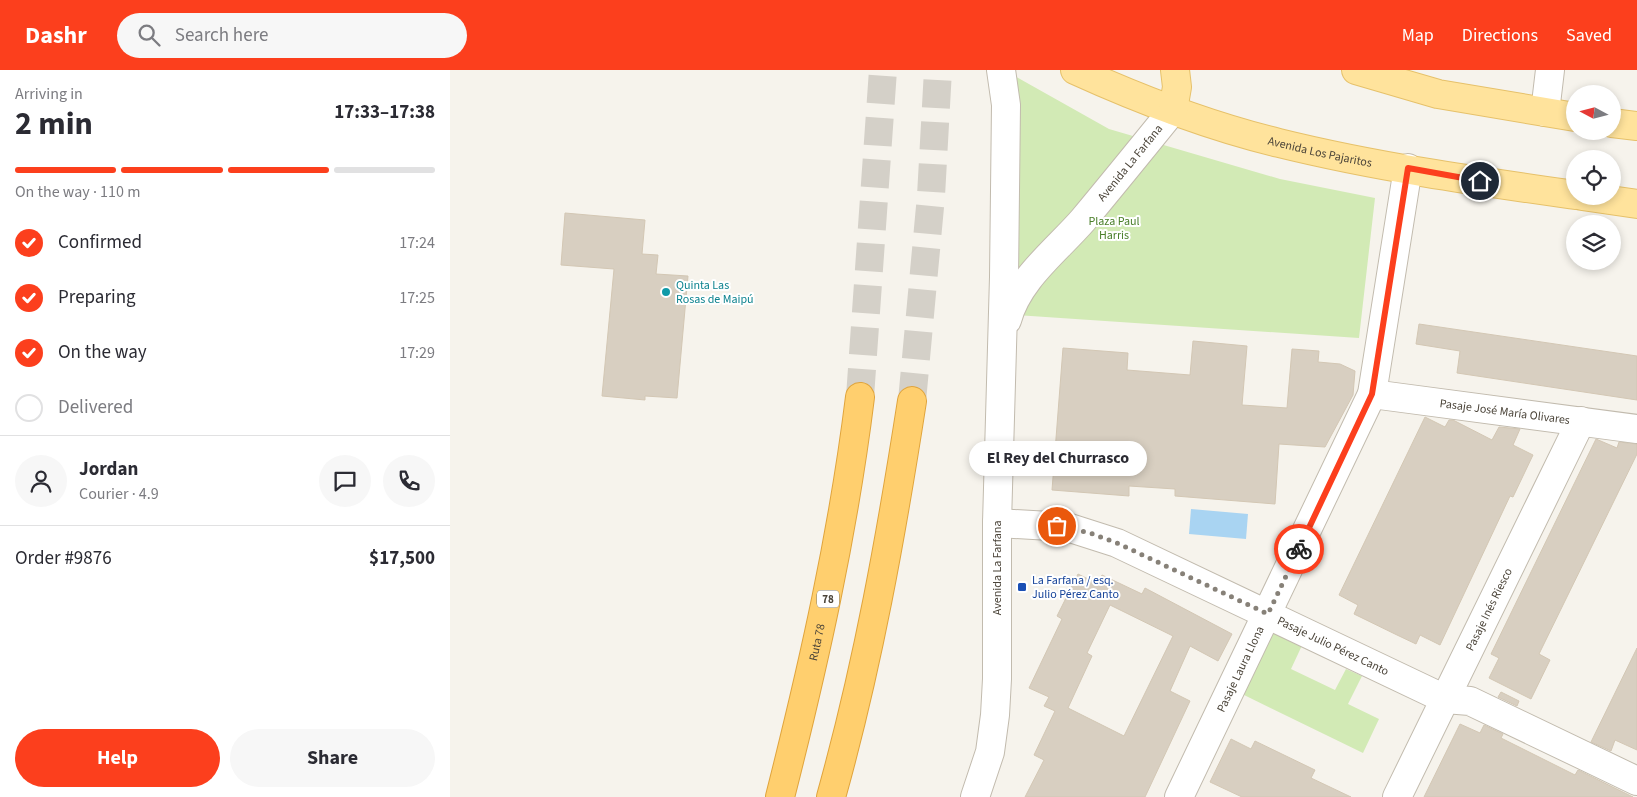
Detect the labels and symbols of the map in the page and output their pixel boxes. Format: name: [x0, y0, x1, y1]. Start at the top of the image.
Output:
north arrow: [1566, 85, 1621, 140]
street label: Avenida La Farfana: [1093, 121, 1167, 205]
street label: Avenida Los Pajaritos: [1266, 132, 1374, 171]
pin: [1459, 160, 1501, 202]
park label: Plaza Paul Harris: [1088, 213, 1140, 244]
place label: Quinta Las Rosas de Maipú: [676, 277, 754, 308]
marker: Quinta Las Rosas de Maipú: [660, 286, 672, 298]
street label: Pasaje José María Olivares: [1439, 395, 1571, 429]
callout: El Rey del Churrasco: [968, 441, 1146, 476]
pin: [1036, 505, 1078, 547]
street label: Avenida La Farfana: [989, 520, 1006, 615]
courier: [1274, 524, 1324, 574]
street label: Pasaje Inés Riesco: [1461, 565, 1516, 654]
place label: La Farfana / esq. Julio Pérez Canto: [1032, 572, 1119, 603]
marker: La Farfana / esq. Julio Pérez Canto: [1016, 581, 1028, 593]
road number: 78: [817, 590, 839, 608]
street label: Pasaje Julio Pérez Canto: [1274, 612, 1392, 680]
street label: Ruta 78: [805, 622, 829, 662]
street label: Pasaje Laura Llona: [1212, 623, 1268, 715]

